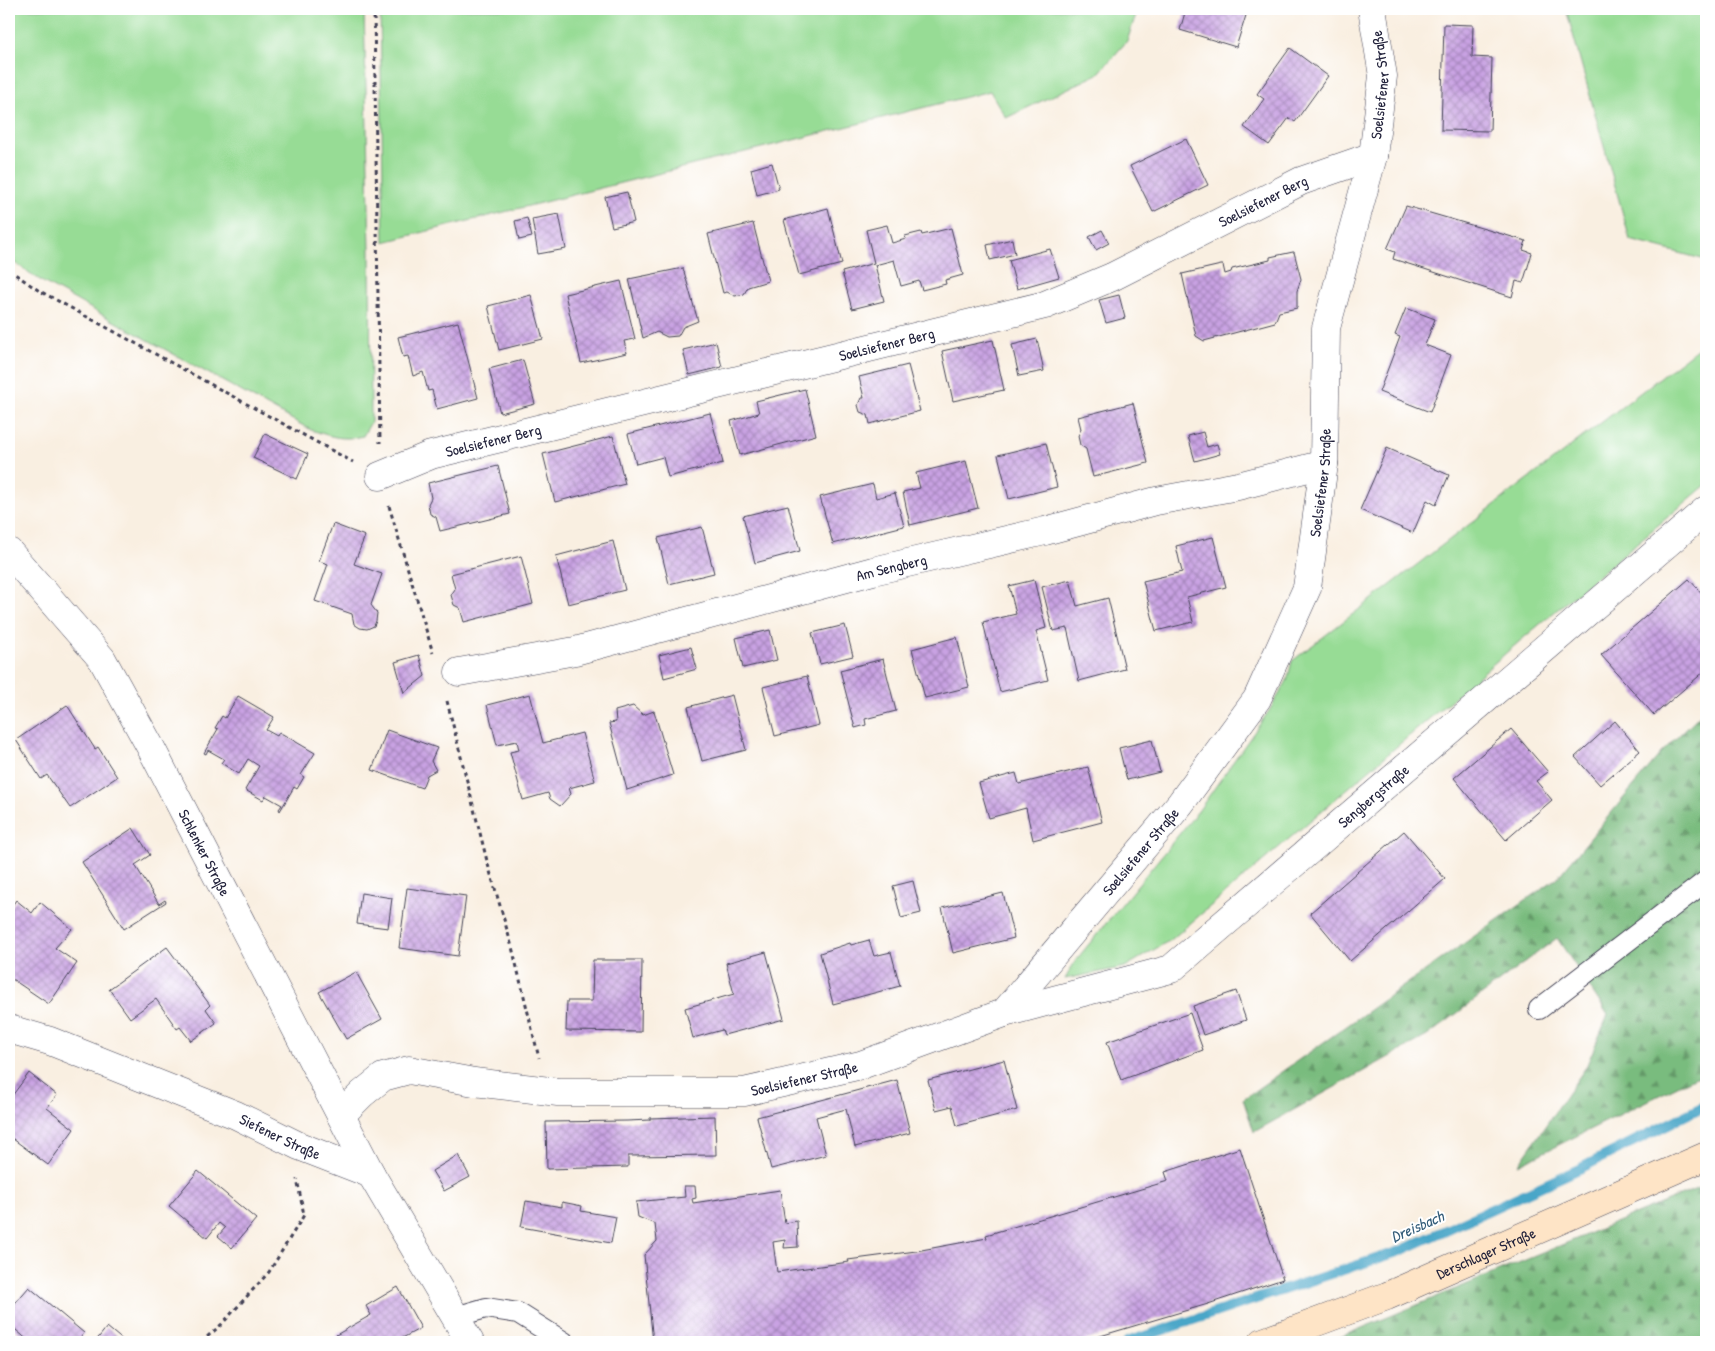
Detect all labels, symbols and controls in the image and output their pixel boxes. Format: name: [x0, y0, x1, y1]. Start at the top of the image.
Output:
street label: Soelsiefener Straße: [1365, 29, 1394, 140]
street label: Soelsiefener Berg: [1215, 169, 1310, 232]
street label: Soelsiefener Berg: [837, 322, 937, 366]
street label: Soelsiefener Berg: [443, 418, 543, 462]
street label: Soelsiefener Straße: [1304, 428, 1335, 538]
street label: Am Sengberg: [853, 548, 929, 586]
street label: Sengbergstraße: [1333, 759, 1413, 832]
street label: Soelsiefener Straße: [1097, 803, 1183, 900]
street label: Schlenker Straße: [174, 806, 236, 900]
street label: Soelsiefener Straße: [749, 1056, 860, 1101]
street label: Siefener Straße: [236, 1108, 324, 1164]
water label: Dreisbach: [1387, 1204, 1448, 1247]
street label: Derschlager Straße: [1433, 1222, 1539, 1284]

